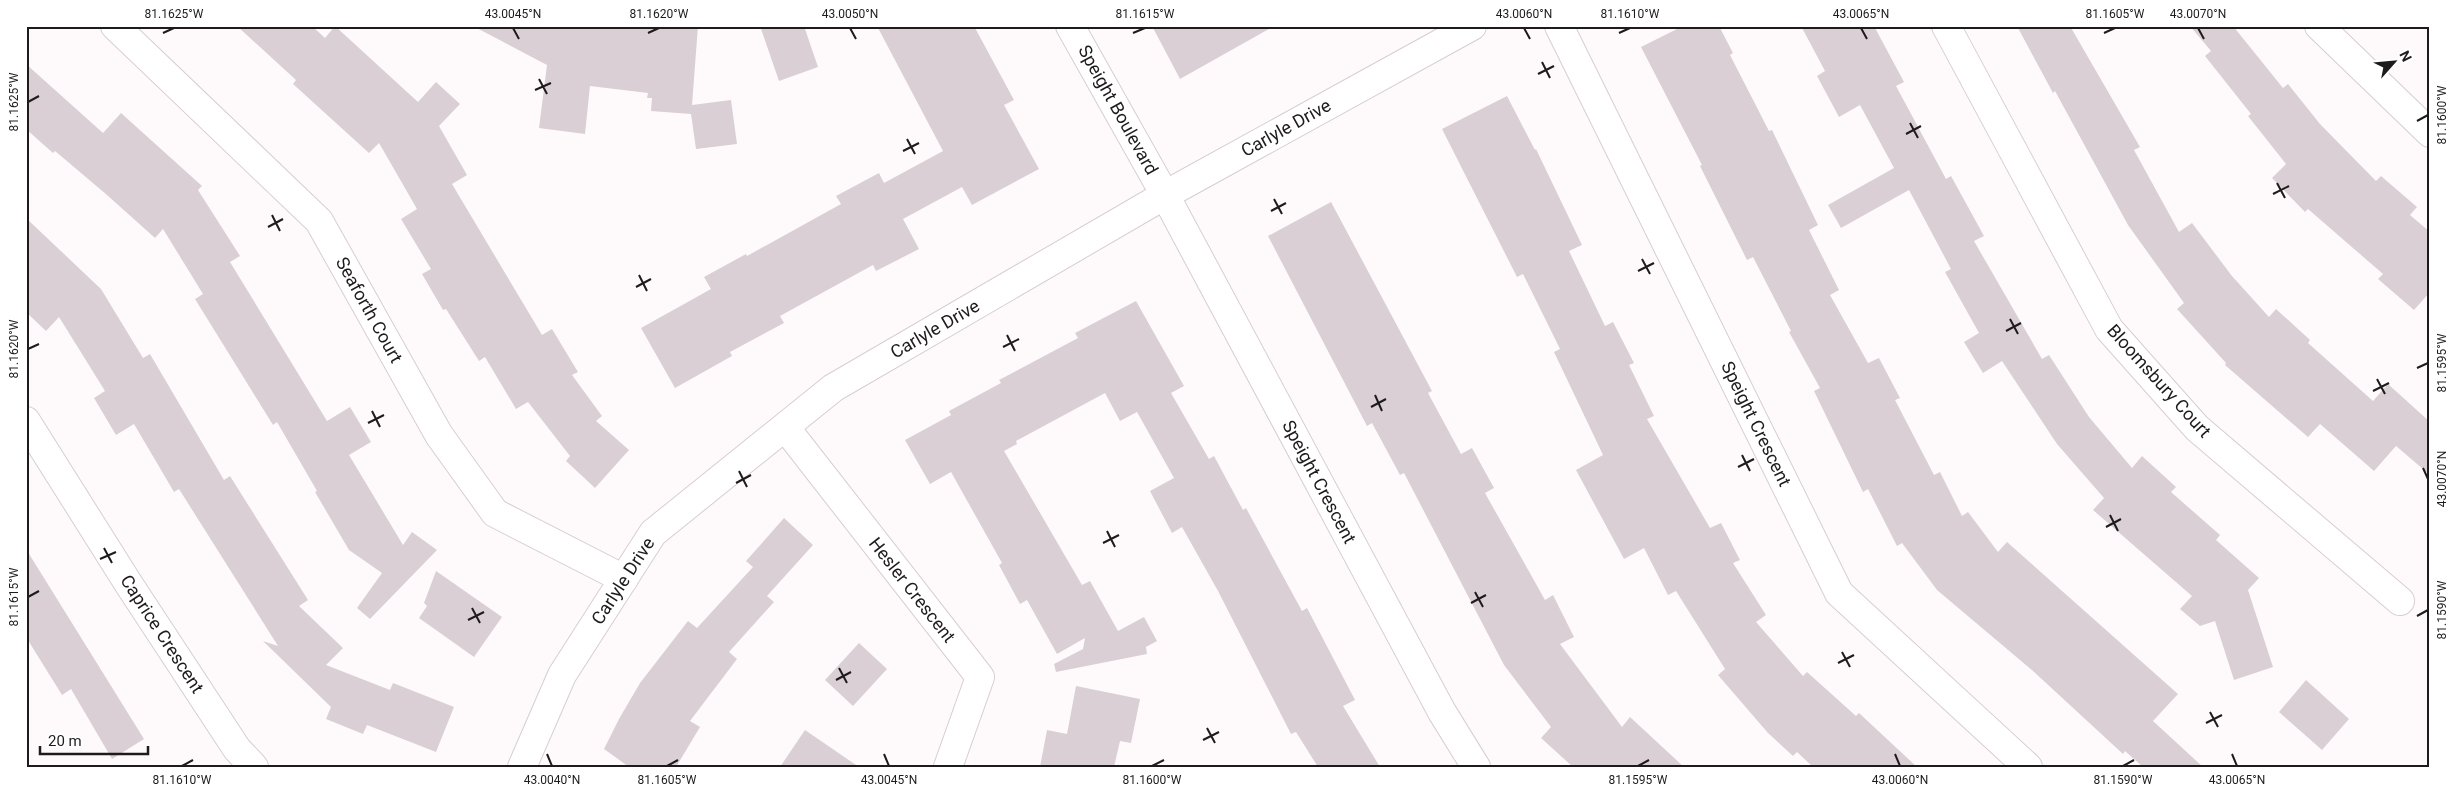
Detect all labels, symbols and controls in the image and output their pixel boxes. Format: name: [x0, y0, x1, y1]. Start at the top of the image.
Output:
text: 81.1625°W: [145, 7, 204, 21]
text: 43.0045°N: [485, 7, 541, 21]
text: 81.1620°W: [630, 7, 689, 21]
text: 43.0050°N: [822, 7, 878, 21]
text: 81.1615°W: [1116, 7, 1175, 21]
text: 43.0060°N: [1496, 7, 1552, 21]
text: 81.1610°W: [1601, 7, 1660, 21]
text: 43.0065°N: [1833, 7, 1889, 21]
text: 81.1605°W: [2086, 7, 2145, 21]
text: 43.0070°N: [2170, 7, 2226, 21]
north arrow: [2368, 38, 2418, 88]
street label: Speight Boulevard: [1074, 41, 1163, 178]
text: N: [2396, 48, 2415, 64]
text: 81.1625°W: [7, 72, 21, 131]
text: 81.1600°W: [2435, 85, 2449, 144]
street label: Carlyle Drive: [1237, 94, 1334, 161]
street label: Seaforth Court: [332, 253, 407, 366]
street label: Carlyle Drive: [886, 295, 983, 362]
text: 81.1620°W: [7, 319, 21, 378]
street label: Bloomsbury Court: [2103, 320, 2216, 442]
text: 81.1595°W: [2435, 333, 2449, 392]
street label: Speight Crescent: [1717, 358, 1796, 490]
street label: Speight Crescent: [1278, 417, 1361, 547]
text: 43.0070°N: [2435, 451, 2449, 507]
street label: Carlyle Drive: [587, 533, 658, 628]
street label: Hesler Crescent: [865, 533, 960, 646]
text: 81.1615°W: [7, 567, 21, 626]
street label: Caprice Crescent: [116, 571, 209, 697]
text: 81.1590°W: [2435, 580, 2449, 639]
scale bar: [40, 723, 148, 755]
text: 20 m: [48, 732, 82, 750]
text: 81.1610°W: [153, 773, 212, 787]
text: 43.0040°N: [524, 773, 580, 787]
text: 81.1605°W: [638, 773, 697, 787]
text: 43.0045°N: [861, 773, 917, 787]
text: 81.1600°W: [1123, 773, 1182, 787]
text: 81.1595°W: [1609, 773, 1668, 787]
text: 43.0060°N: [1872, 773, 1928, 787]
text: 81.1590°W: [2094, 773, 2153, 787]
text: 43.0065°N: [2209, 773, 2265, 787]

